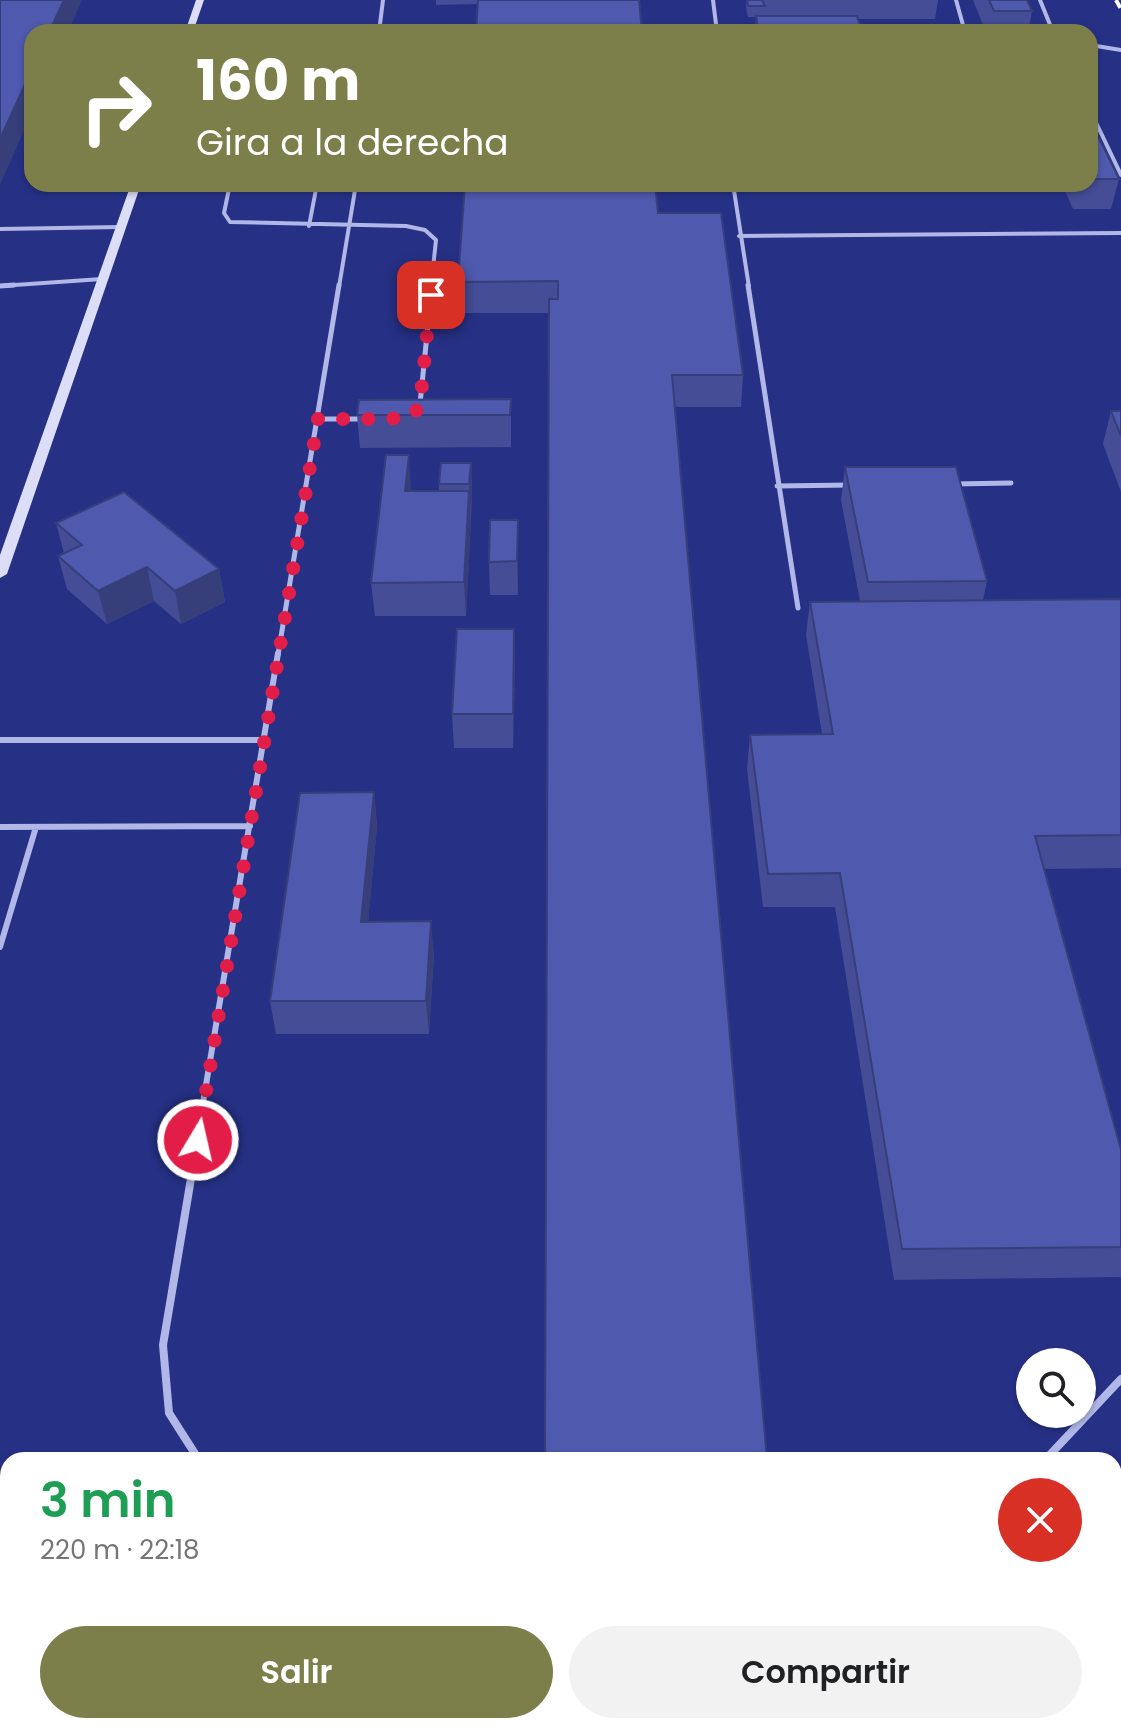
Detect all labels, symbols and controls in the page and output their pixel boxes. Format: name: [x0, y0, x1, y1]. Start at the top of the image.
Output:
text: 160 m: [196, 41, 360, 120]
icon: right: [64, 56, 168, 160]
text: Gira a la derecha: [196, 117, 509, 168]
pin: [397, 261, 465, 329]
icon: arrive: [409, 273, 453, 317]
position arrow: [156, 1098, 240, 1182]
map controls: [1016, 1348, 1096, 1428]
button: search: [1016, 1348, 1096, 1428]
text: 3 min: [40, 1467, 176, 1534]
button: close: [998, 1478, 1082, 1562]
text: 220 m · 22:18: [40, 1532, 200, 1568]
button: Salir: [40, 1626, 553, 1718]
button: Compartir: [569, 1626, 1082, 1718]

